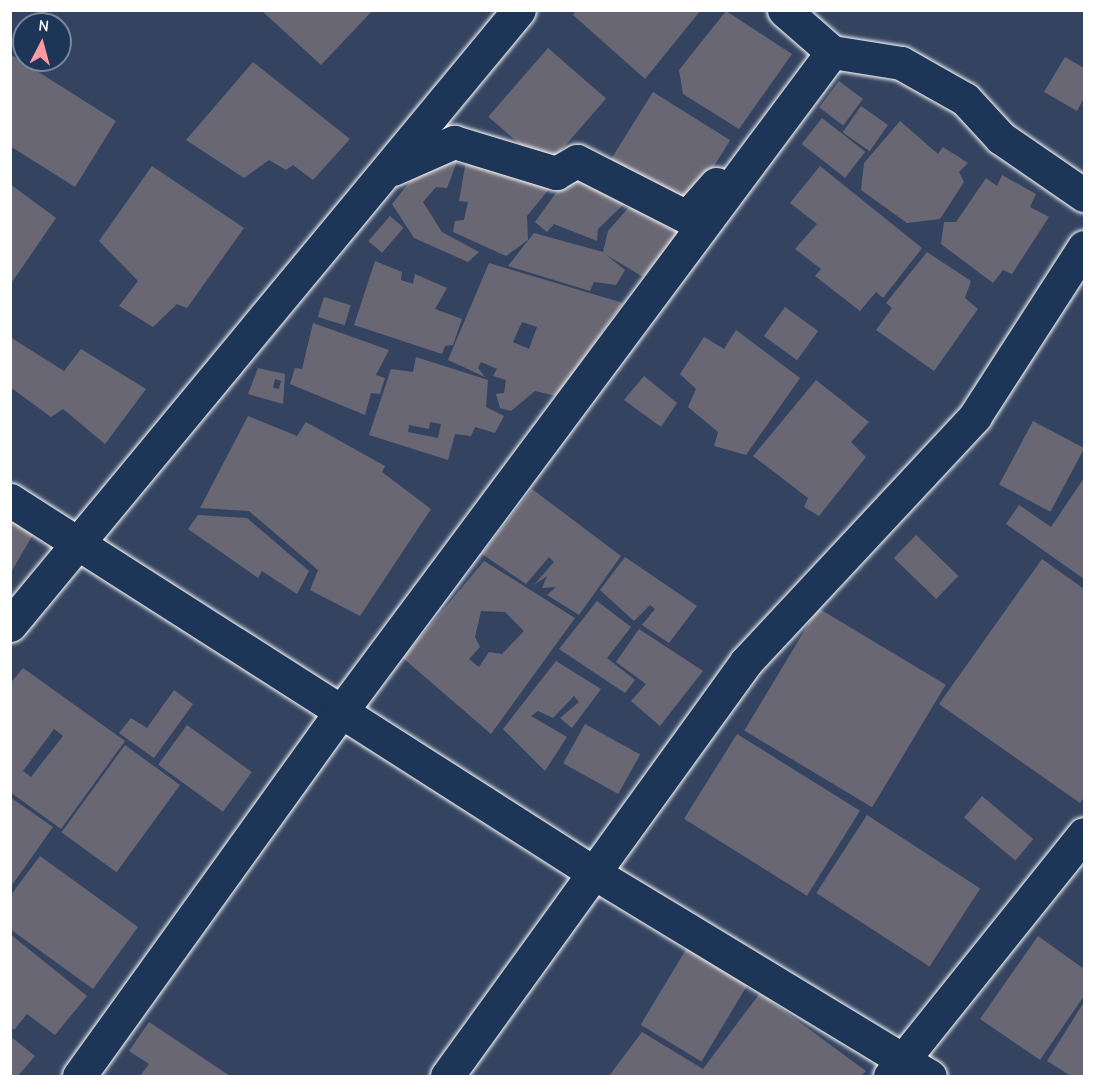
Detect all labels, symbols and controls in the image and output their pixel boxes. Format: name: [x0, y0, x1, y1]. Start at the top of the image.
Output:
north arrow: [12, 12, 72, 72]
text: N: [38, 17, 50, 36]

